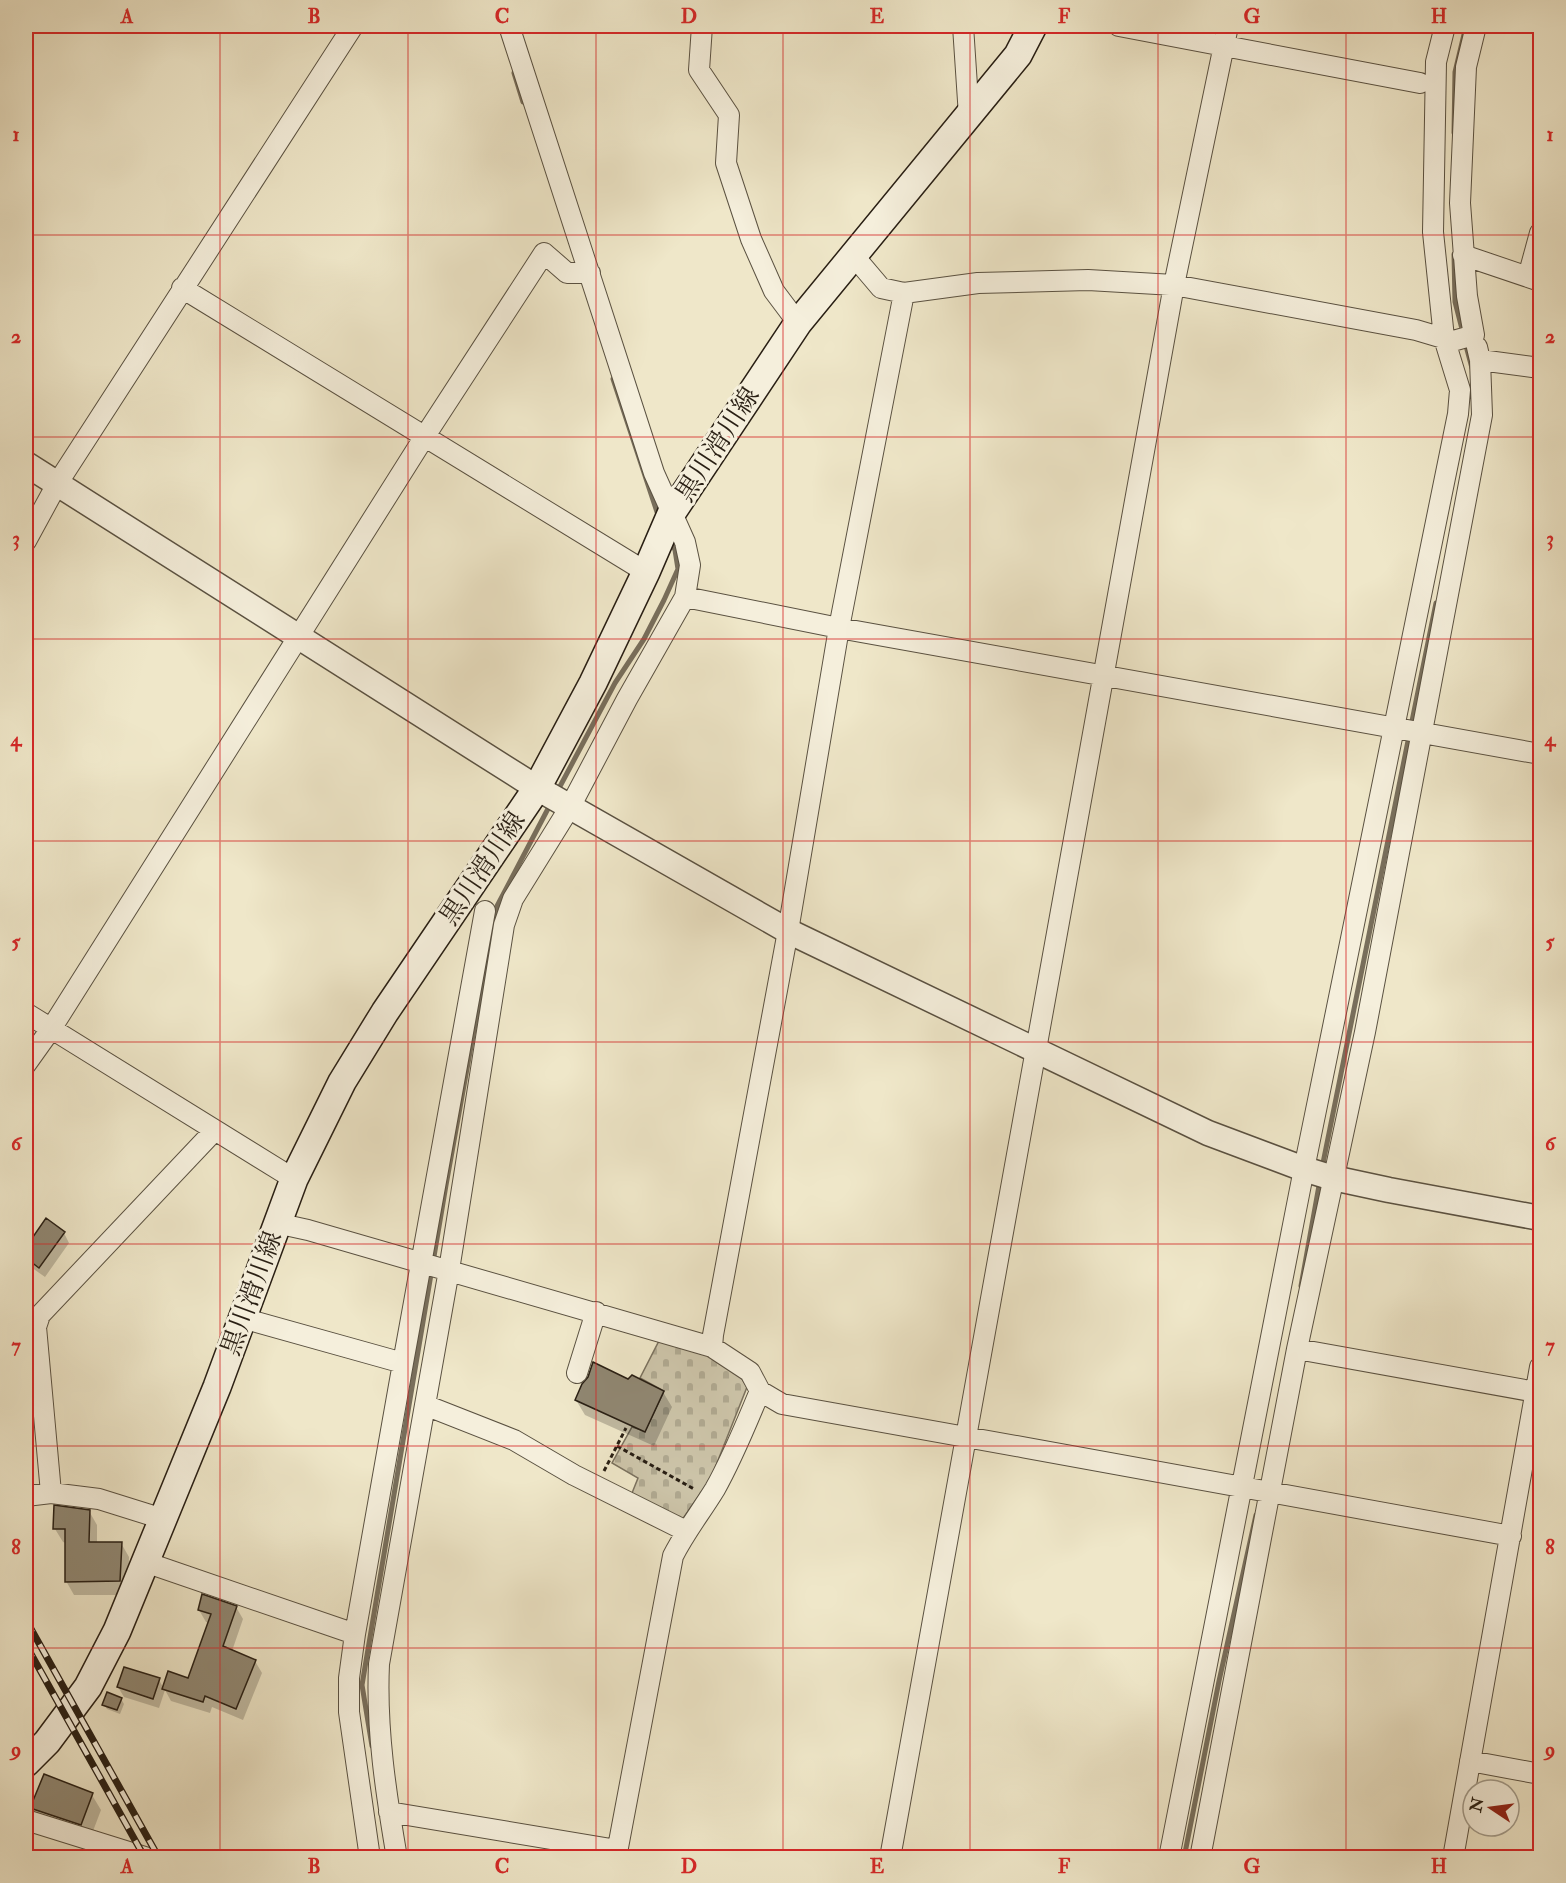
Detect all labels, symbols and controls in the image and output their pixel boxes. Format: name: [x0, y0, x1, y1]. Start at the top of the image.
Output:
text: A: [120, 4, 134, 29]
text: B: [307, 4, 321, 29]
text: C: [495, 4, 509, 29]
text: D: [681, 4, 697, 29]
text: E: [870, 4, 885, 29]
text: F: [1058, 4, 1071, 29]
text: G: [1244, 4, 1261, 29]
text: H: [1431, 4, 1447, 29]
text: 1: [12, 122, 20, 147]
text: 1: [1546, 122, 1554, 147]
text: 2: [11, 324, 21, 349]
text: 2: [1545, 324, 1555, 349]
street label: 黒川滑川線: [669, 381, 767, 508]
text: 3: [12, 526, 20, 551]
text: 3: [1546, 526, 1554, 551]
text: 4: [10, 727, 23, 752]
text: 4: [1544, 727, 1557, 752]
street label: 黒川滑川線: [433, 806, 532, 931]
text: 5: [12, 929, 22, 954]
text: 5: [1546, 929, 1556, 954]
text: 6: [11, 1131, 23, 1156]
text: 6: [1545, 1131, 1557, 1156]
street label: 黒川滑川線: [215, 1227, 289, 1360]
text: 7: [11, 1333, 21, 1358]
text: 7: [1545, 1333, 1555, 1358]
text: 8: [11, 1535, 21, 1560]
text: 8: [1545, 1535, 1555, 1560]
text: 9: [9, 1737, 21, 1762]
text: 9: [1543, 1737, 1555, 1762]
north arrow: [1461, 1778, 1521, 1838]
text: N: [1466, 1795, 1489, 1815]
text: A: [120, 1854, 134, 1879]
text: B: [307, 1854, 321, 1879]
text: C: [495, 1854, 509, 1879]
text: D: [681, 1854, 697, 1879]
text: E: [870, 1854, 885, 1879]
text: F: [1058, 1854, 1071, 1879]
text: G: [1244, 1854, 1261, 1879]
text: H: [1431, 1854, 1447, 1879]

